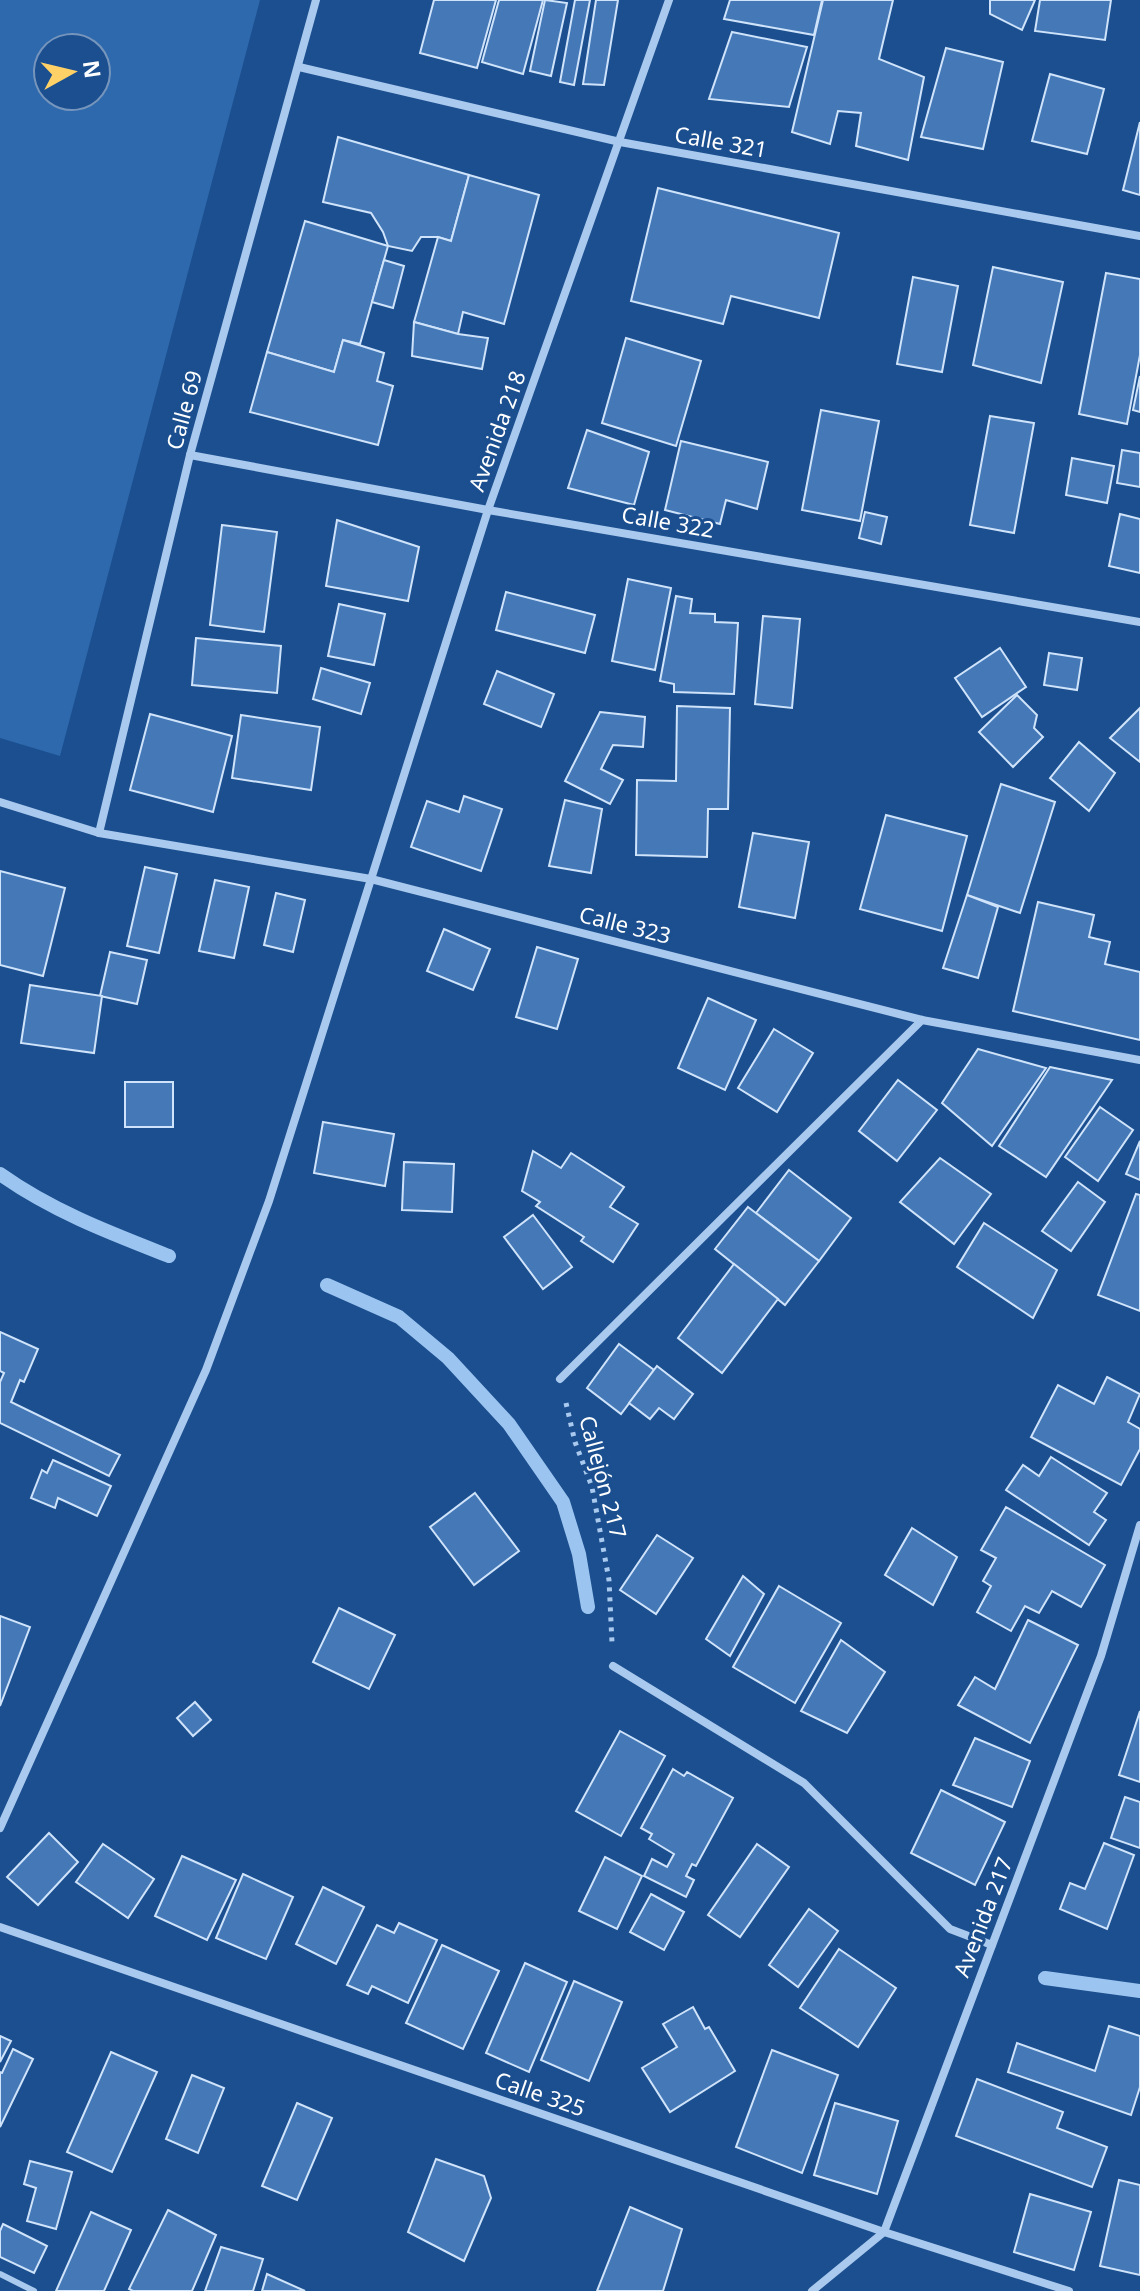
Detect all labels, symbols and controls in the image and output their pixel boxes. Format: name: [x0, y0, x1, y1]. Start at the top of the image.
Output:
north arrow: [32, 32, 112, 112]
text: N: [77, 58, 109, 80]
street label: Calle 321: [673, 118, 770, 164]
street label: Avenida 218: [460, 366, 532, 495]
street label: Calle 69: [158, 367, 208, 453]
street label: Calle 322: [620, 498, 717, 544]
street label: Calle 323: [576, 898, 674, 950]
street label: Callejón 217: [573, 1412, 635, 1542]
street label: Avenida 217: [945, 1852, 1019, 1981]
street label: Calle 325: [491, 2064, 589, 2122]

